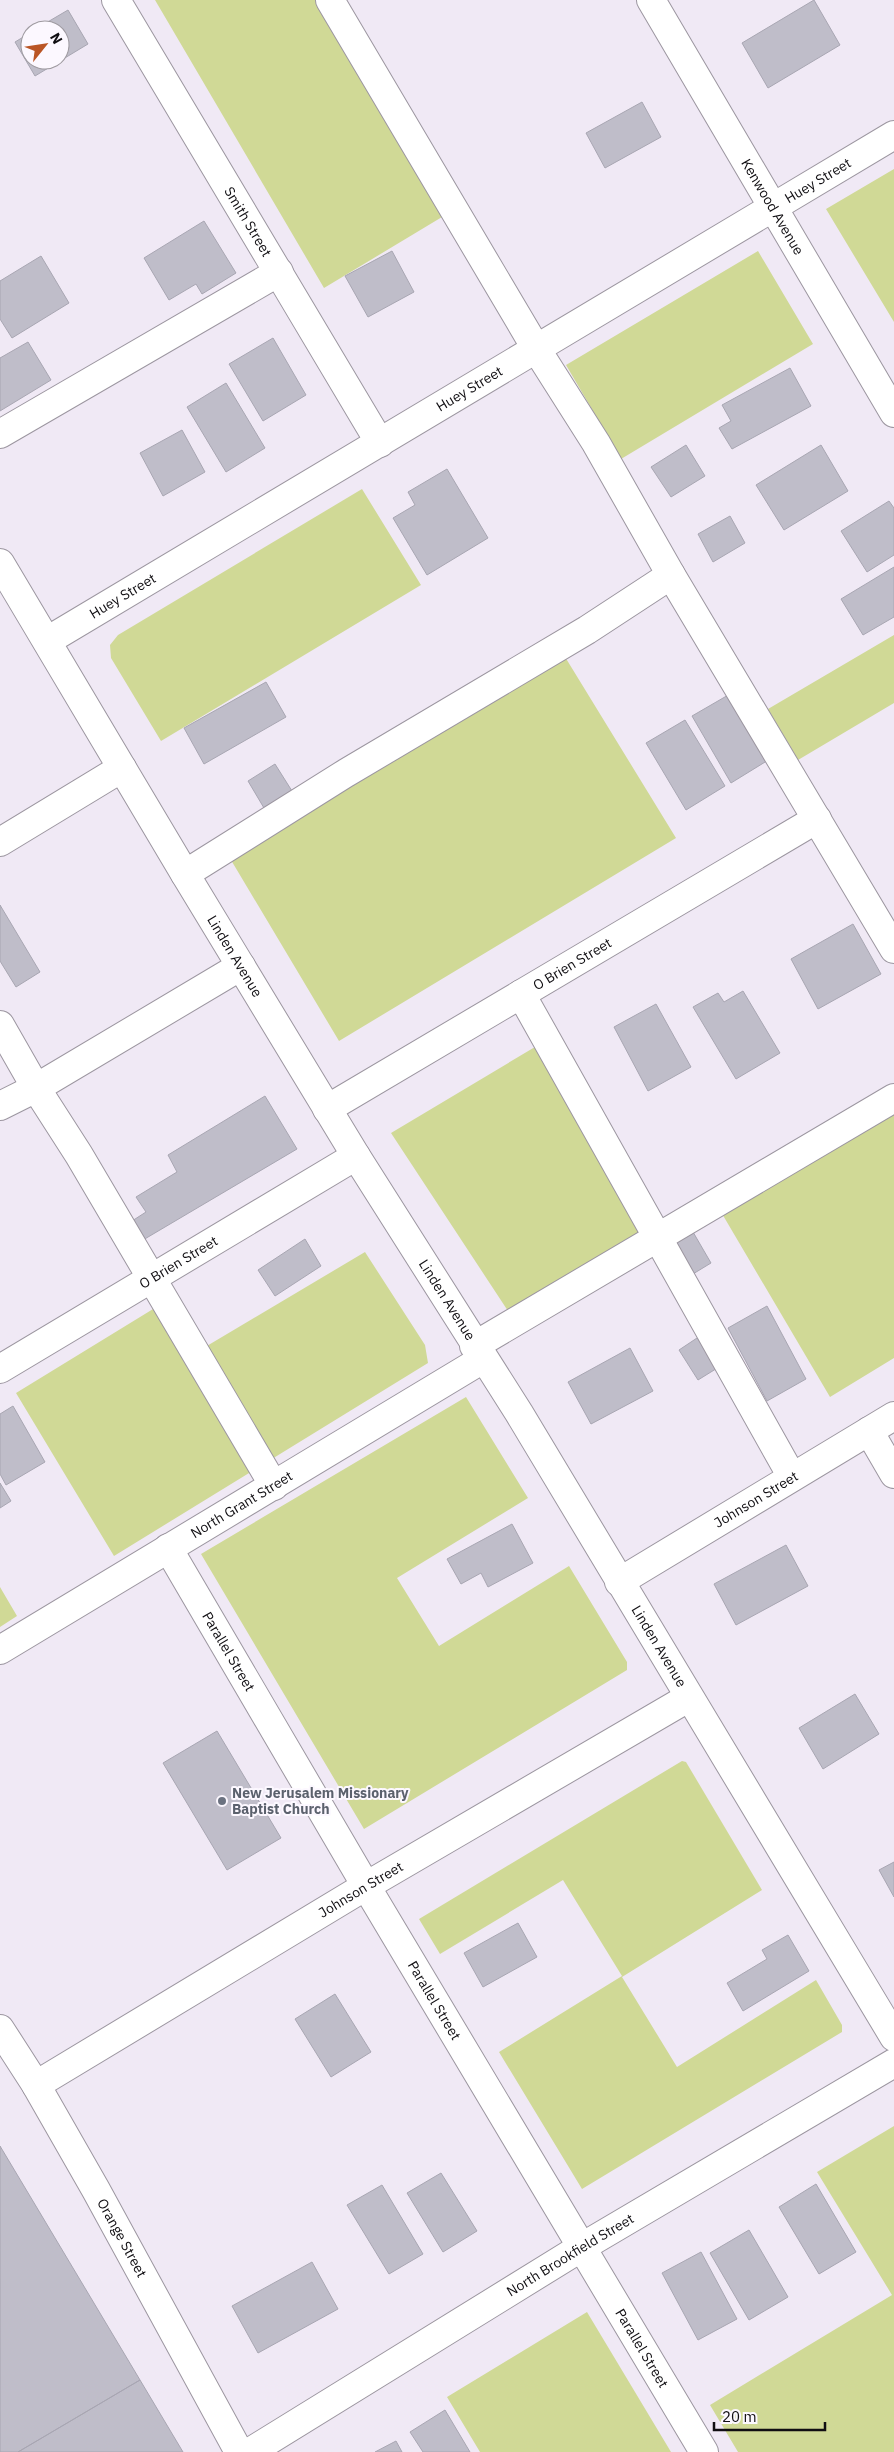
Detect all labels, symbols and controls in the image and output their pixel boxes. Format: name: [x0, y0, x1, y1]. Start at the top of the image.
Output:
north arrow: [20, 20, 70, 70]
text: N: [46, 30, 67, 47]
street label: Huey Street: [781, 154, 854, 207]
street label: Kenwood Avenue: [737, 155, 808, 259]
street label: Smith Street: [220, 183, 276, 260]
street label: Huey Street: [433, 362, 506, 415]
street label: Huey Street: [86, 569, 159, 623]
street label: Linden Avenue: [203, 912, 267, 1001]
street label: O Brien Street: [530, 934, 615, 994]
street label: O Brien Street: [136, 1232, 221, 1293]
street label: Linden Avenue: [415, 1256, 480, 1344]
street label: North Grant Street: [187, 1467, 296, 1542]
street label: Johnson Street: [711, 1467, 801, 1532]
street label: Linden Avenue: [628, 1602, 691, 1691]
street label: Parallel Street: [198, 1608, 259, 1695]
place label: New Jerusalem Missionary Baptist Church: [232, 1784, 409, 1818]
marker: New Jerusalem Missionary Baptist Church: [216, 1795, 228, 1807]
street label: Johnson Street: [315, 1857, 406, 1922]
street label: Parallel Street: [404, 1958, 465, 2043]
street label: Orange Street: [93, 2195, 151, 2280]
street label: North Brookfield Street: [503, 2209, 637, 2300]
street label: Parallel Street: [611, 2305, 673, 2391]
scale bar: [714, 2400, 825, 2432]
text: 20 m: [722, 2407, 757, 2426]

